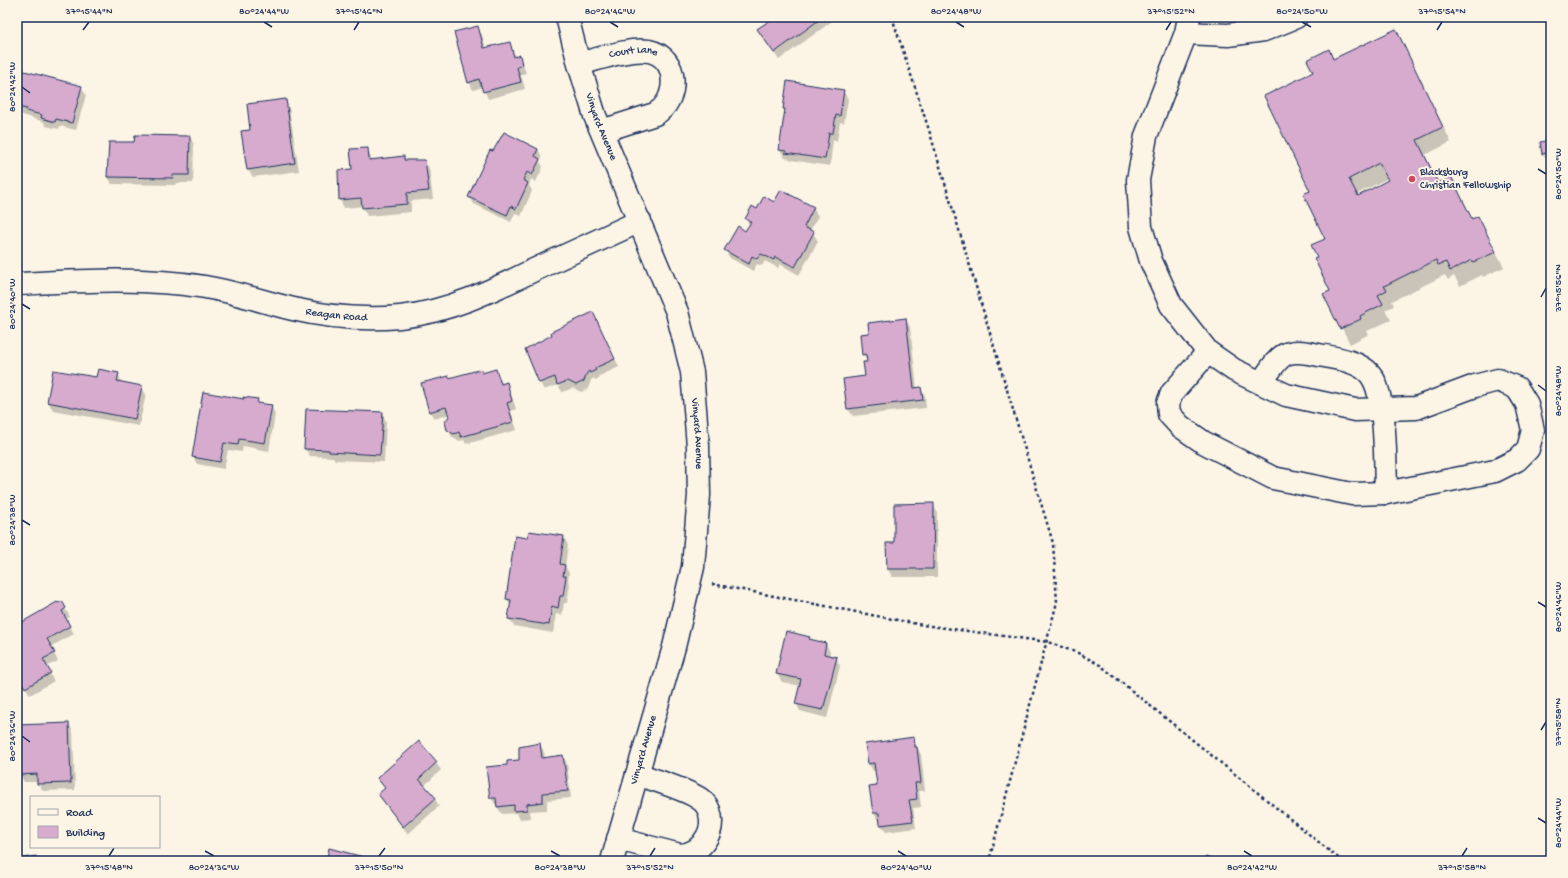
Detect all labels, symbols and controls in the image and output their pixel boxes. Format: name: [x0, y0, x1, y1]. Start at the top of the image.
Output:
text: 37°15'44"N: [65, 6, 113, 18]
text: 80°24'44"W: [239, 6, 289, 18]
text: 37°15'46"N: [334, 6, 383, 18]
text: 80°24'46"W: [585, 6, 636, 18]
text: 80°24'48"W: [931, 6, 982, 18]
text: 37°15'52"N: [1146, 6, 1195, 18]
text: 80°24'50"W: [1276, 6, 1328, 18]
text: 37°15'54"N: [1417, 6, 1466, 18]
street label: Court Lane: [608, 44, 660, 61]
text: 80°24'42"W: [7, 61, 19, 112]
street label: Vinyard Avenue: [582, 91, 619, 163]
text: 80°24'50"W: [1553, 148, 1565, 200]
place label: Blacksburg Christian Fellowship: [1419, 167, 1512, 192]
marker: Blacksburg Christian Fellowship: [1407, 174, 1417, 184]
text: 37°15'56"N: [1553, 264, 1565, 313]
text: 80°24'40"W: [7, 278, 19, 329]
street label: Reagan Road: [304, 306, 369, 324]
text: 80°24'48"W: [1553, 365, 1565, 416]
street label: Vinyard Avenue: [688, 397, 704, 470]
text: 80°24'38"W: [7, 494, 19, 546]
text: 80°24'46"W: [1553, 581, 1565, 632]
text: 37°15'58"N: [1553, 697, 1565, 747]
text: 80°24'36"W: [7, 710, 19, 761]
street label: Vinyard Avenue: [628, 714, 660, 787]
legend: [30, 796, 160, 848]
text: 80°24'44"W: [1553, 798, 1565, 848]
text: Road: [66, 807, 93, 821]
text: Building: [65, 827, 105, 841]
text: 37°15'48"N: [84, 862, 133, 874]
text: 80°24'36"W: [189, 862, 240, 874]
text: 37°15'50"N: [354, 862, 404, 874]
text: 80°24'38"W: [534, 862, 586, 874]
text: 37°15'52"N: [625, 862, 674, 874]
text: 80°24'40"W: [881, 862, 932, 874]
text: 80°24'42"W: [1227, 862, 1278, 874]
text: 37°15'58"N: [1437, 862, 1487, 874]

